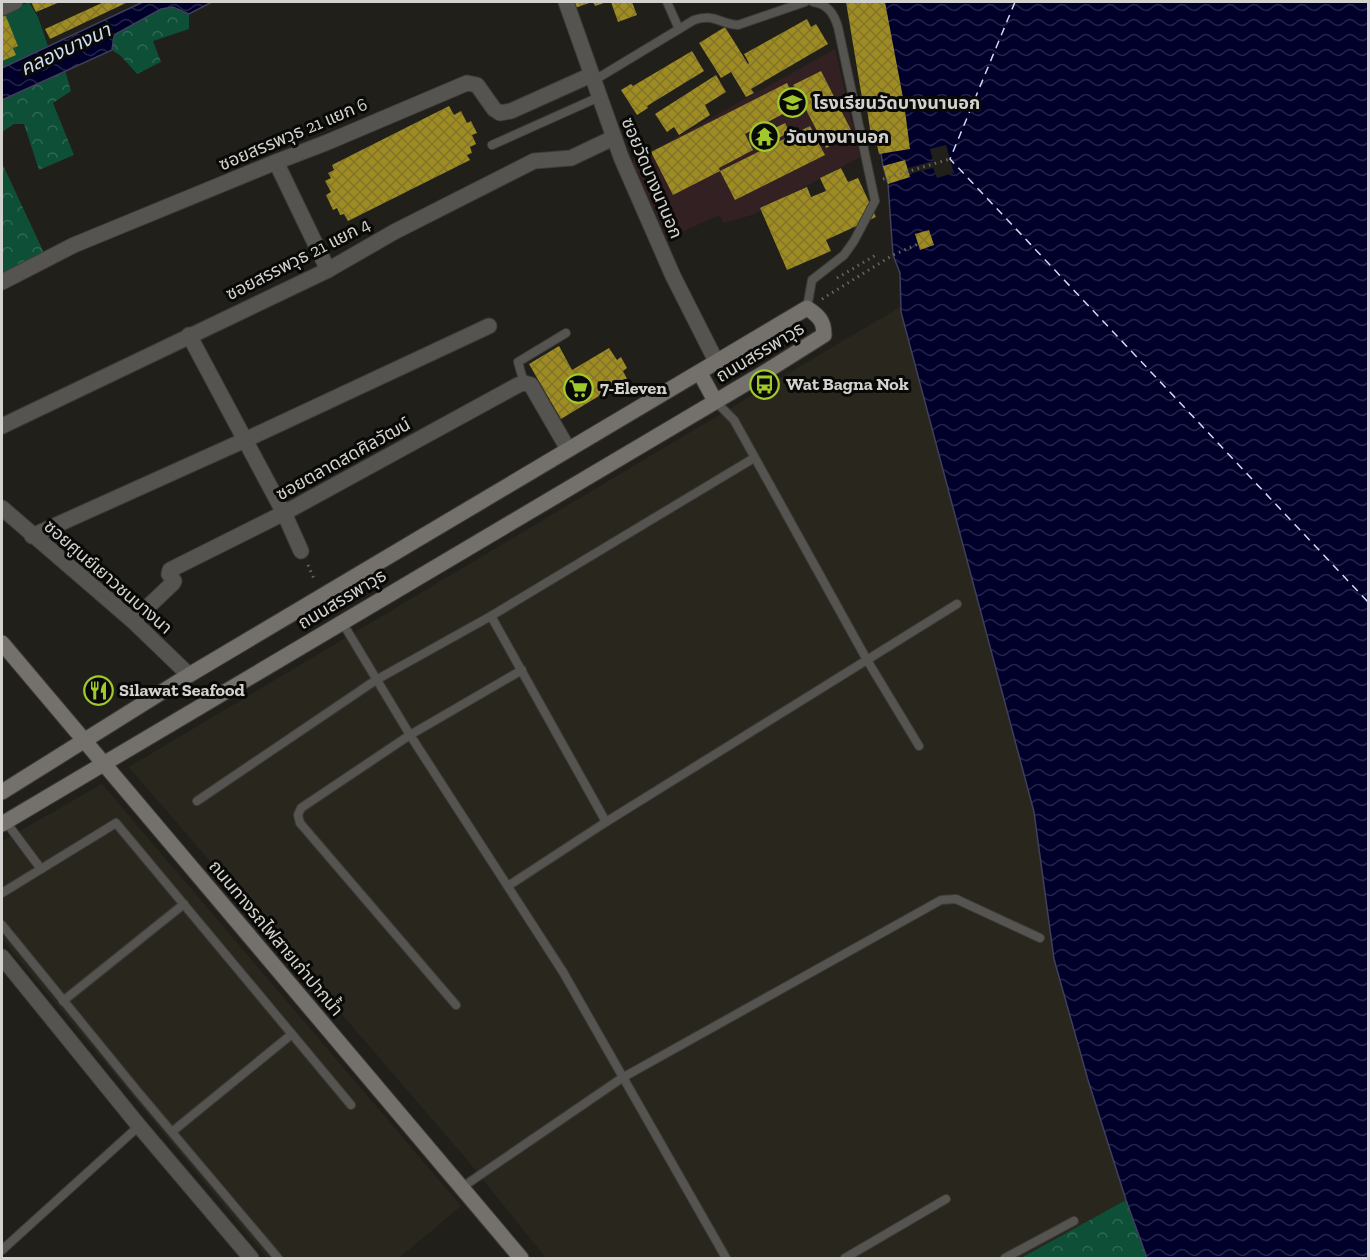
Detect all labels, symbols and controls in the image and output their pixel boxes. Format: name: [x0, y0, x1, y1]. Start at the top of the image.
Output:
water label: คลองบางนา: [16, 17, 115, 80]
school or university icon: โรงเรียนวัดบางนานอก: [776, 87, 808, 119]
place label: โรงเรียนวัดบางนานอก: [813, 92, 980, 114]
street label: ซอยสรรพวุธ 21 แยก 6: [215, 93, 371, 175]
street label: ซอยวัดบางนานอก: [617, 114, 687, 242]
temple icon: วัดบางนานอก: [749, 121, 781, 153]
place label: วัดบางนานอก: [786, 126, 889, 148]
street label: ซอยสรรพวุธ 21 แยก 4: [222, 213, 374, 305]
street label: ถนนสรรพาวุธ: [712, 317, 808, 387]
bus stop icon: Wat Bagna Nok: [749, 368, 781, 400]
supermarket icon: 7-Eleven: [563, 372, 595, 404]
place label: Wat Bagna Nok: [786, 373, 909, 395]
place label: 7-Eleven: [600, 377, 667, 399]
street label: ซอยตลาดสดศิลวัฒน์: [272, 413, 414, 505]
street label: ซอยศูนย์เยาวชนบางนา: [39, 515, 177, 639]
street label: ถนนสรรพาวุธ: [294, 564, 390, 634]
restaurant icon: Silawat Seafood: [82, 674, 114, 706]
place label: Silawat Seafood: [119, 679, 245, 701]
street label: ถนนทางรถไฟสายเก่าปากน้ำ: [204, 854, 349, 1020]

